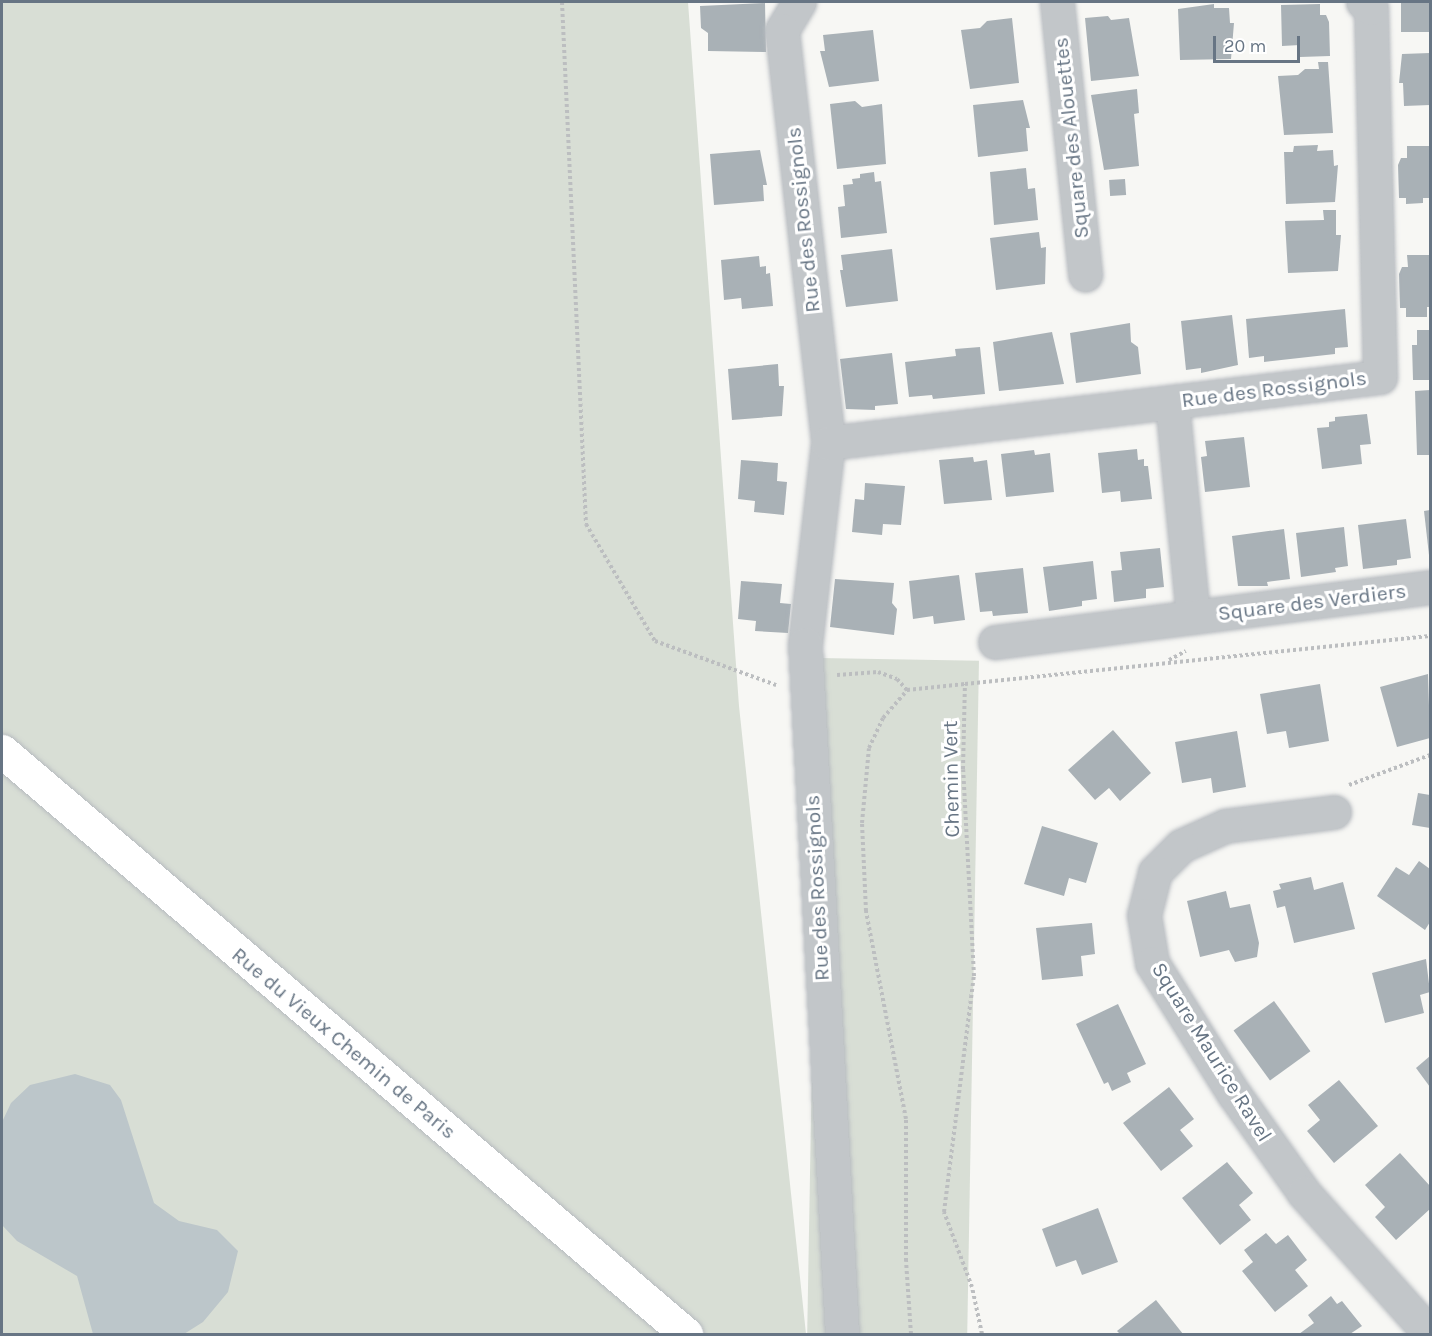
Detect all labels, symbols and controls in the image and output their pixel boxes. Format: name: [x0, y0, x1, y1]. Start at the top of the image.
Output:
scale bar: [1216, 24, 1303, 62]
text: 20 m: [1224, 35, 1266, 57]
street label: Square des Alouettes: [1048, 36, 1094, 240]
street label: Rue des Rossignols: [781, 126, 825, 314]
street label: Rue des Rossignols: [1180, 365, 1368, 413]
street label: Square des Verdiers: [1216, 578, 1408, 626]
street label: Chemin Vert: [937, 720, 965, 838]
street label: Rue des Rossignols: [800, 794, 834, 982]
street label: Rue du Vieux Chemin de Paris: [227, 942, 461, 1144]
street label: Square Maurice Ravel: [1147, 958, 1277, 1146]

